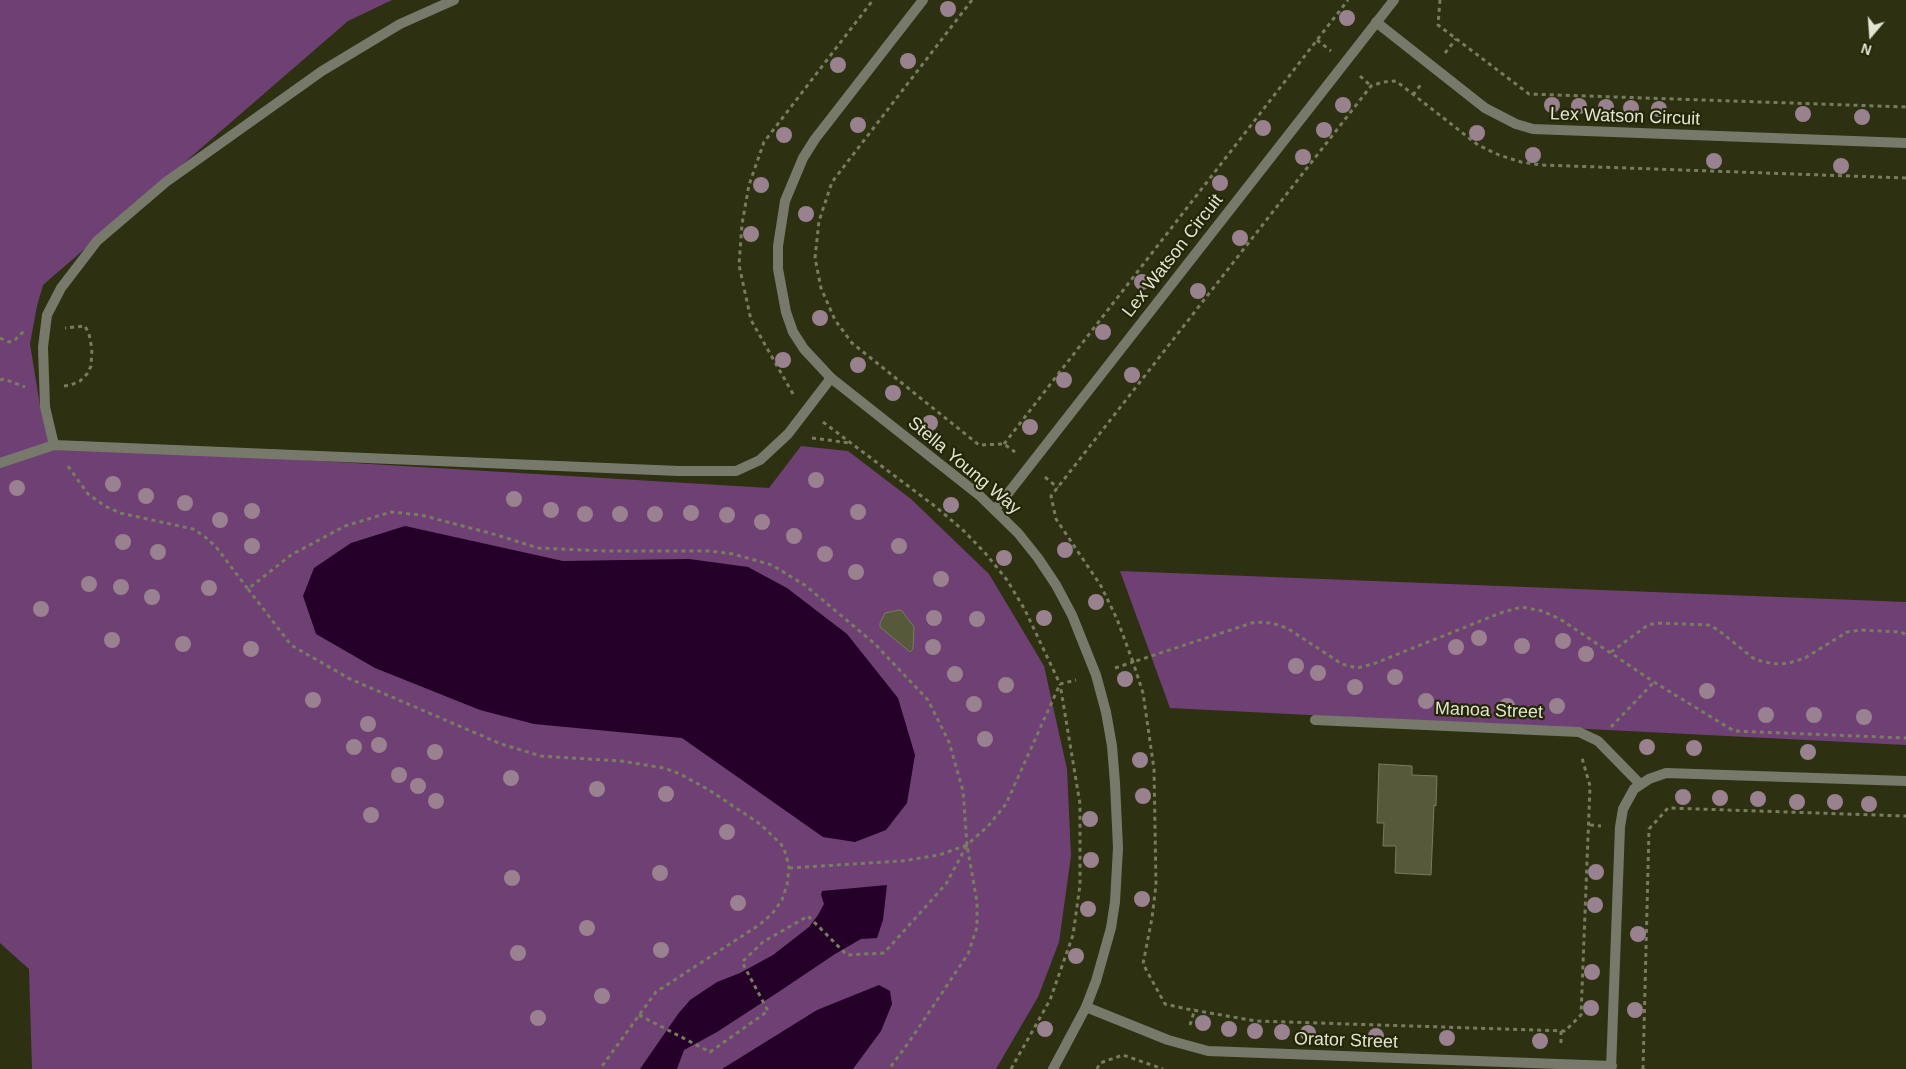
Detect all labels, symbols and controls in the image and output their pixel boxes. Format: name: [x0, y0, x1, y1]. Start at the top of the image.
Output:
north arrow: [1846, 10, 1896, 60]
text: N: [1859, 40, 1874, 58]
street label: Lex Watson Circuit: [1549, 104, 1701, 130]
street label: Lex Watson Circuit: [1118, 190, 1228, 322]
street label: Stella Young Way: [903, 412, 1025, 520]
street label: Manoa Street: [1435, 698, 1543, 724]
street label: Orator Street: [1294, 1028, 1398, 1054]

